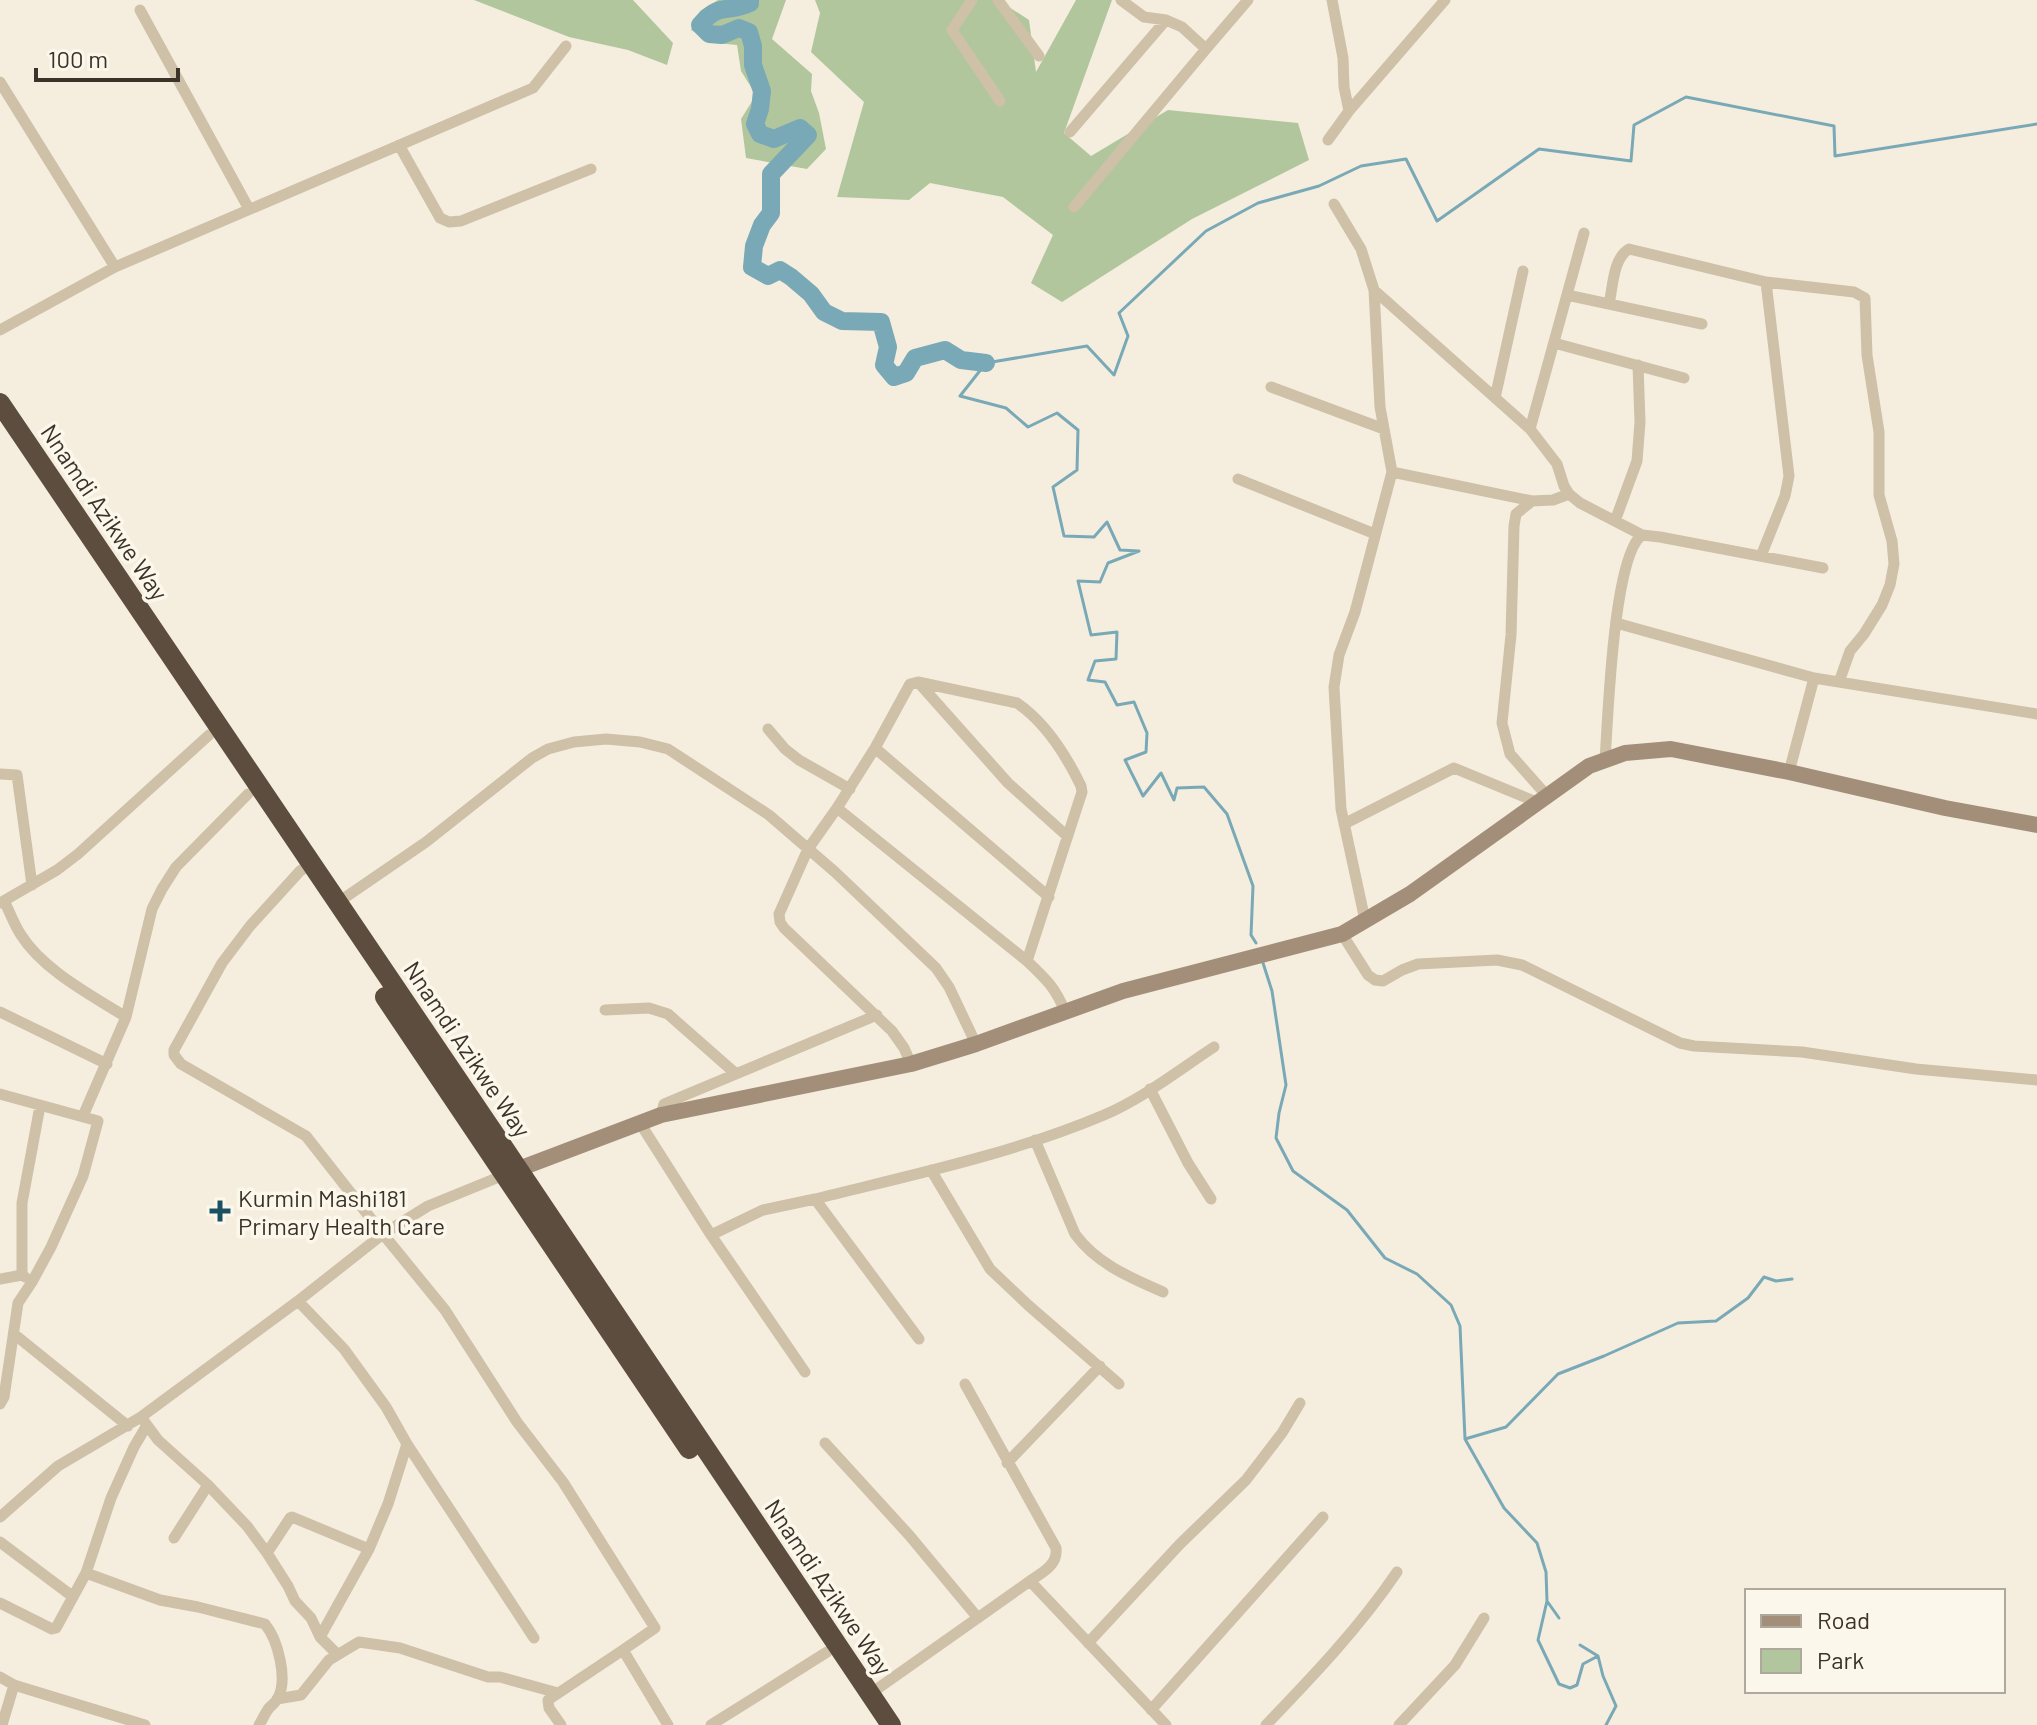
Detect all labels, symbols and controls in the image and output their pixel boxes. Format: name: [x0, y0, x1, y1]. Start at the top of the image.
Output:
scale bar: [36, 32, 178, 82]
text: 100 m: [48, 44, 108, 73]
street label: Nnamdi Azikwe Way: [35, 418, 175, 606]
street label: Nnamdi Azikwe Way: [398, 955, 538, 1143]
place label: Kurmin Mashi181 Primary Health Care: [238, 1183, 445, 1240]
marker: Kurmin Mashi181 Primary Health Care: [209, 1200, 231, 1222]
street label: Nnamdi Azikwe Way: [759, 1493, 899, 1681]
legend: [1745, 1589, 2005, 1693]
text: Road: [1817, 1605, 1870, 1634]
text: Park: [1817, 1645, 1864, 1674]

